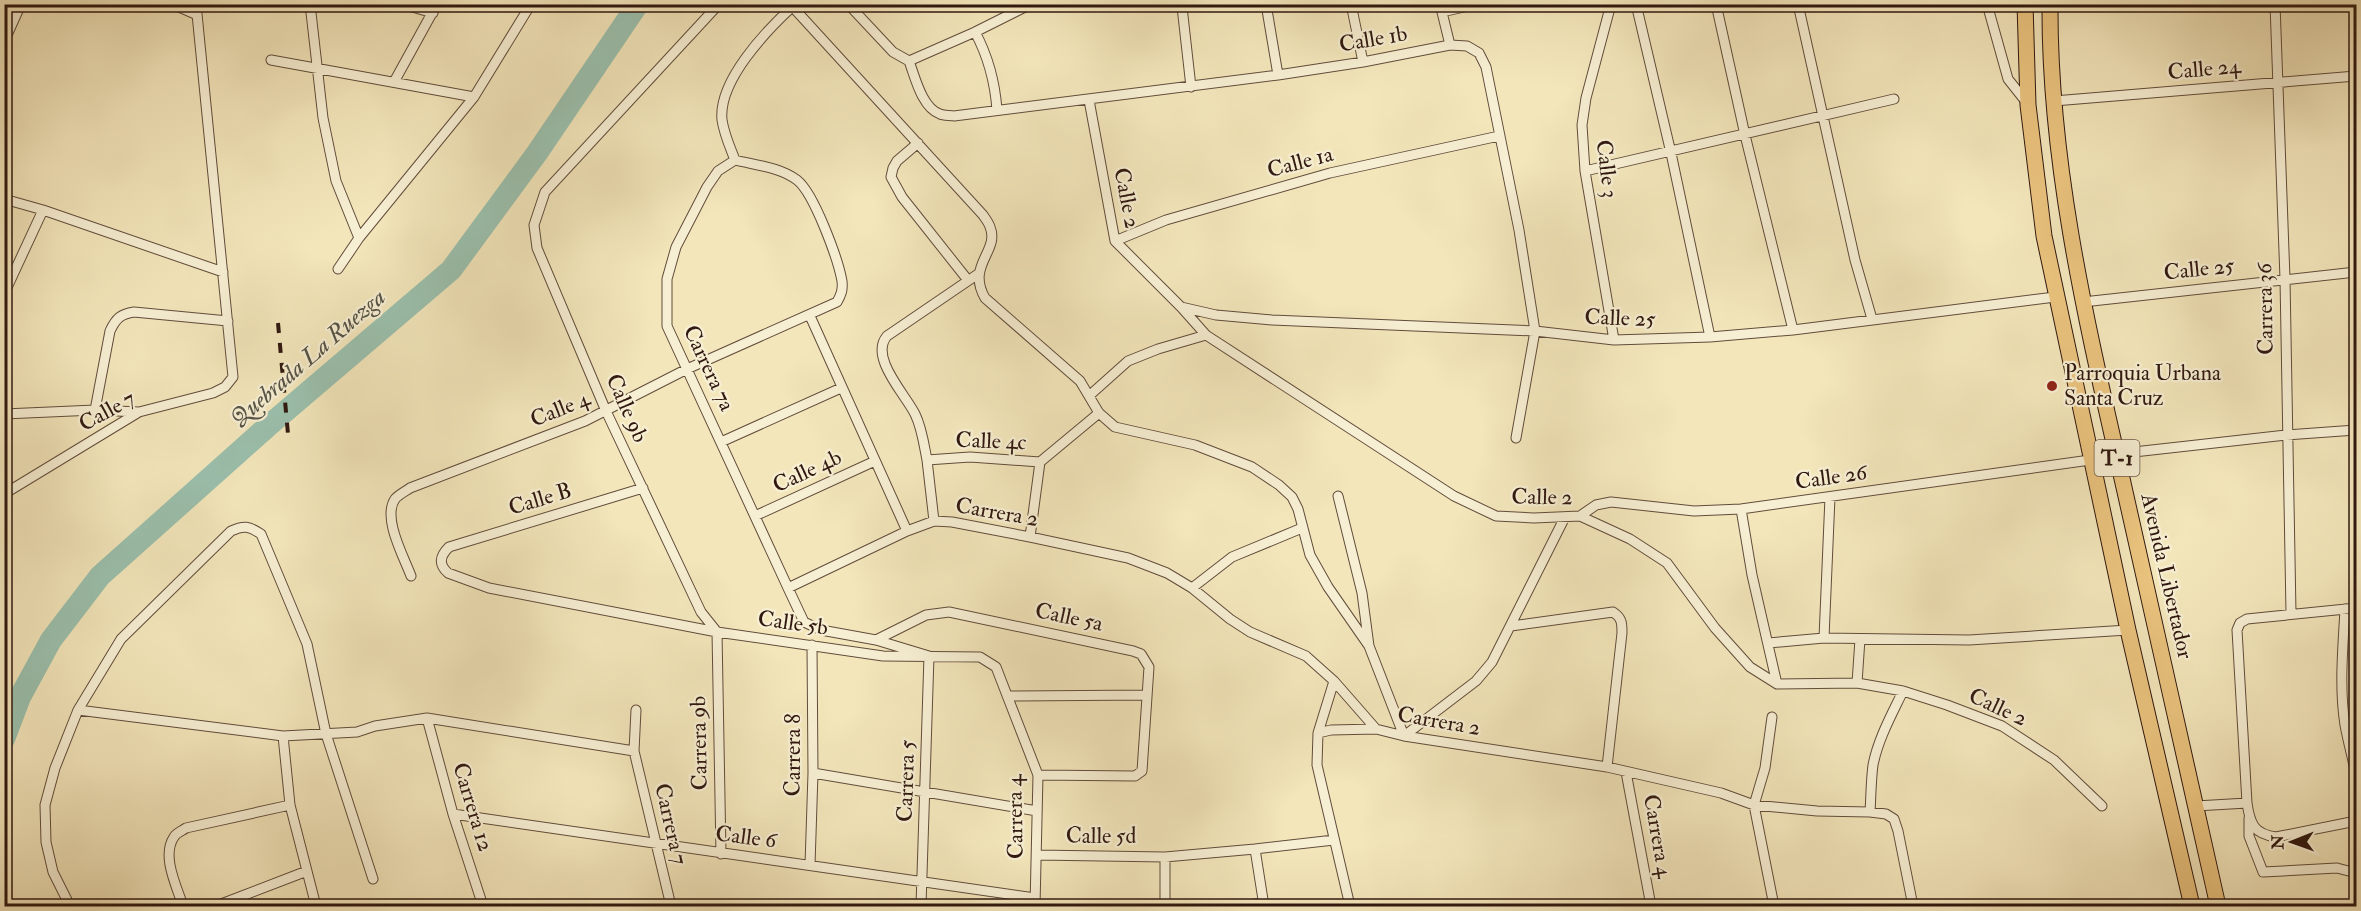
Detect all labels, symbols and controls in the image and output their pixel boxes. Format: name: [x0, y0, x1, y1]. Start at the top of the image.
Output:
street label: Calle 1b: [1337, 19, 1409, 59]
street label: Calle 24: [2166, 52, 2243, 86]
street label: Calle 3: [1590, 138, 1624, 200]
street label: Calle 1a: [1264, 140, 1337, 184]
street label: Calle 2: [1107, 165, 1147, 231]
street label: Calle 25: [2162, 251, 2236, 287]
street label: Carrera 36: [2250, 261, 2280, 355]
water label: Quebrada La Ruezga: [224, 282, 392, 434]
street label: Calle 25: [1584, 303, 1656, 333]
street label: Carrera 7a: [677, 321, 741, 416]
place label: Parroquia Urbana Santa Cruz: [2064, 359, 2222, 412]
street label: Calle 9b: [600, 369, 655, 447]
marker: Parroquia Urbana Santa Cruz: [2045, 379, 2059, 393]
street label: Calle 7: [74, 384, 140, 438]
street label: Calle 4: [526, 384, 595, 434]
street label: Calle 4c: [955, 426, 1027, 456]
road number: T-1: [2094, 440, 2140, 476]
street label: Calle 4b: [768, 443, 846, 499]
street label: Calle 26: [1793, 458, 1871, 496]
street label: Calle B: [505, 476, 575, 522]
street label: Calle 2: [1511, 482, 1573, 512]
street label: Avenida Libertador: [2134, 489, 2200, 662]
street label: Carrera 2: [953, 491, 1041, 533]
street label: Calle 5a: [1032, 596, 1106, 638]
street label: Calle 5b: [756, 604, 830, 642]
street label: Calle 2: [1964, 681, 2032, 733]
street label: Carrera 9b: [684, 695, 714, 791]
street label: Carrera 2: [1395, 700, 1483, 742]
street label: Carrera 8: [779, 714, 807, 796]
street label: Carrera 5: [891, 739, 921, 823]
street label: Carrera 12: [446, 759, 500, 855]
street label: Carrera 4: [1000, 773, 1030, 859]
street label: Carrera 7: [648, 781, 694, 867]
street label: Carrera 4: [1637, 792, 1679, 881]
north arrow: [2262, 812, 2322, 872]
street label: Calle 6: [714, 819, 780, 855]
street label: Calle 5d: [1066, 822, 1136, 850]
text: N: [2268, 834, 2288, 851]

